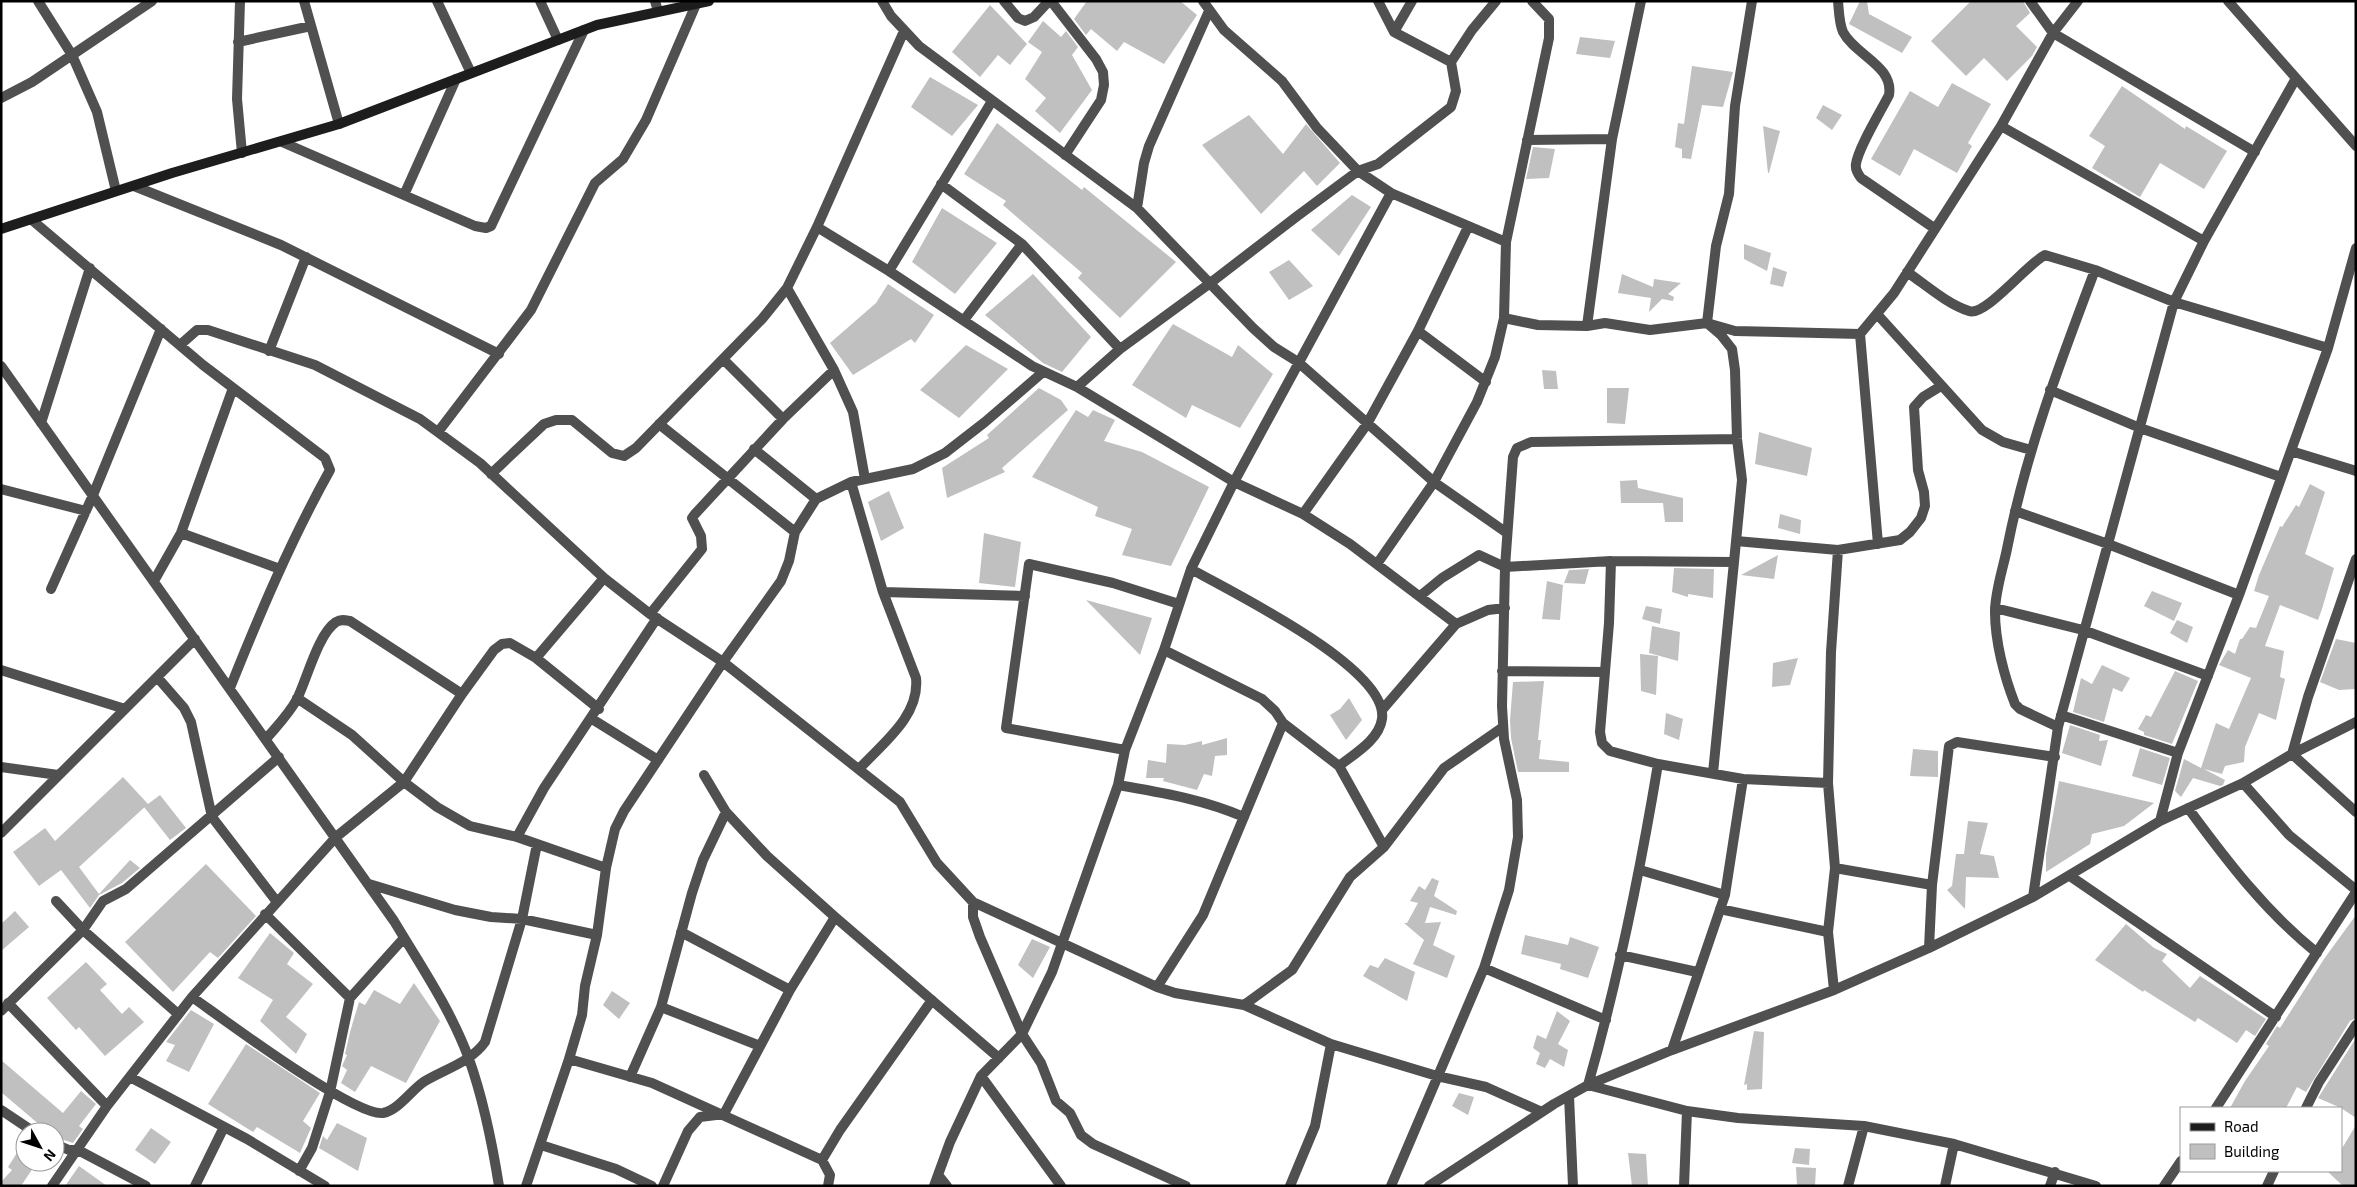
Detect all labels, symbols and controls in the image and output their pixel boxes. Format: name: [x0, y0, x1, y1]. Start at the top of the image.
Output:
legend: [2180, 1107, 2342, 1172]
text: Road: [2224, 1117, 2259, 1135]
north arrow: [15, 1122, 65, 1172]
text: Building: [2224, 1142, 2280, 1160]
text: N: [41, 1146, 60, 1165]

